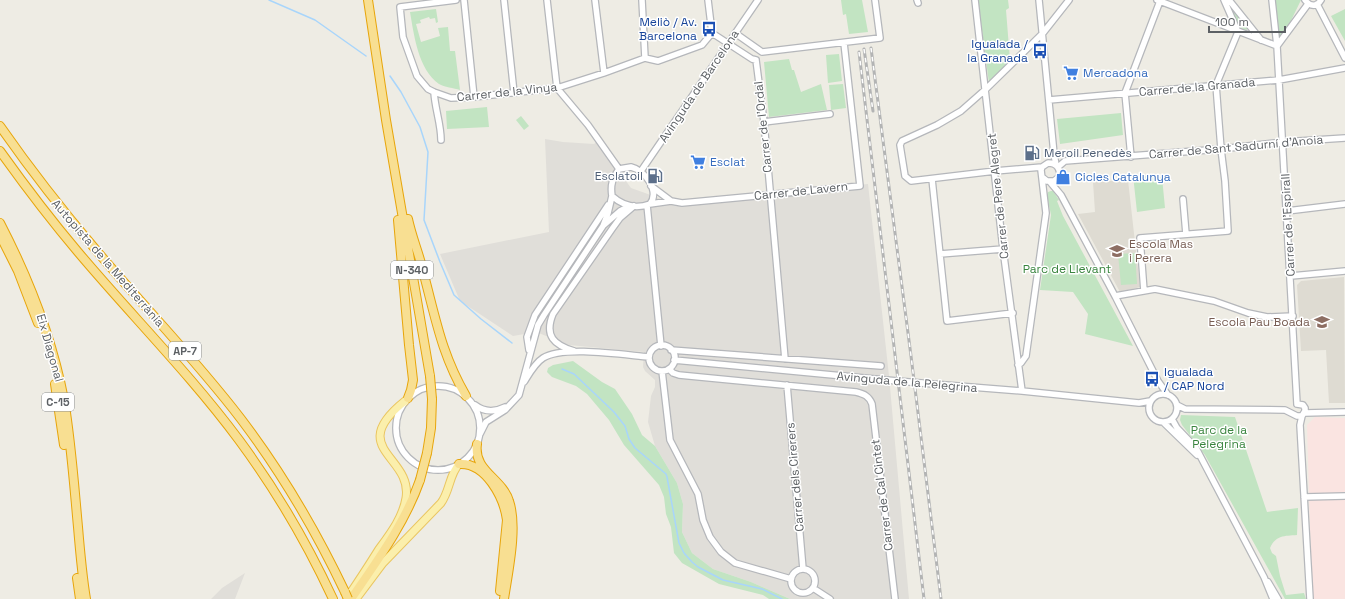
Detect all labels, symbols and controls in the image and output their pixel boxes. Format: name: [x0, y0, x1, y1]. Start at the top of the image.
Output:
scale bar: [1209, 8, 1285, 34]
place label: Meliò / Av. Barcelona: [639, 14, 697, 44]
text: 100 m: [1215, 14, 1249, 30]
bus stop icon: Meliò / Av. Barcelona: [700, 20, 718, 38]
street label: Avinguda de Barcelona: [655, 26, 743, 146]
place label: Igualada / la Granada: [967, 36, 1029, 66]
bus stop icon: Igualada / la Granada: [1031, 42, 1049, 60]
supermarket icon: Mercadona: [1062, 64, 1080, 82]
place label: Mercadona: [1083, 65, 1148, 81]
street label: Carrer de la Granada: [1138, 74, 1256, 100]
street label: Carrer de la Vinya: [456, 79, 558, 105]
street label: Carrer de l'Ordal: [750, 81, 776, 173]
street label: Carrer de Sant Sadurní d'Anoia: [1148, 131, 1324, 163]
street label: Carrer de Pere Alegret: [983, 132, 1013, 260]
fuel station icon: Meroil Penedès: [1023, 144, 1041, 162]
place label: Meroil Penedès: [1044, 145, 1132, 161]
supermarket icon: Esclat: [689, 153, 707, 171]
place label: Esclat: [710, 154, 745, 170]
fuel station icon: Esclatoil: [646, 167, 664, 185]
place label: Esclatoil: [595, 168, 643, 184]
shop icon: Cicles Catalunya: [1054, 168, 1072, 186]
place label: Cicles Catalunya: [1075, 169, 1171, 185]
street label: Carrer de l'Espirall: [1277, 173, 1299, 277]
street label: Carrer de Lavern: [753, 178, 849, 204]
street label: Autopista de la Mediterrània: [48, 196, 168, 330]
place label: Escola Mas i Perera: [1129, 236, 1193, 266]
school or university icon: Escola Mas i Perera: [1108, 242, 1126, 260]
road number: N-340: [391, 261, 433, 279]
park label: Parc de Llevant: [1023, 261, 1111, 277]
street label: Eix Diagonal: [33, 312, 67, 384]
school or university icon: Escola Pau Boada: [1313, 313, 1331, 331]
place label: Escola Pau Boada: [1208, 314, 1310, 330]
road number: AP-7: [169, 342, 201, 360]
place label: Igualada / CAP Nord: [1164, 364, 1224, 394]
street label: Avinguda de la Pelegrina: [836, 368, 978, 396]
bus stop icon: Igualada / CAP Nord: [1143, 370, 1161, 388]
road number: C-15: [42, 393, 74, 411]
street label: Carrer dels Cirerers: [782, 422, 808, 532]
park label: Parc de la Pelegrina: [1191, 422, 1247, 452]
street label: Carrer de Cal Cintet: [867, 438, 897, 552]

